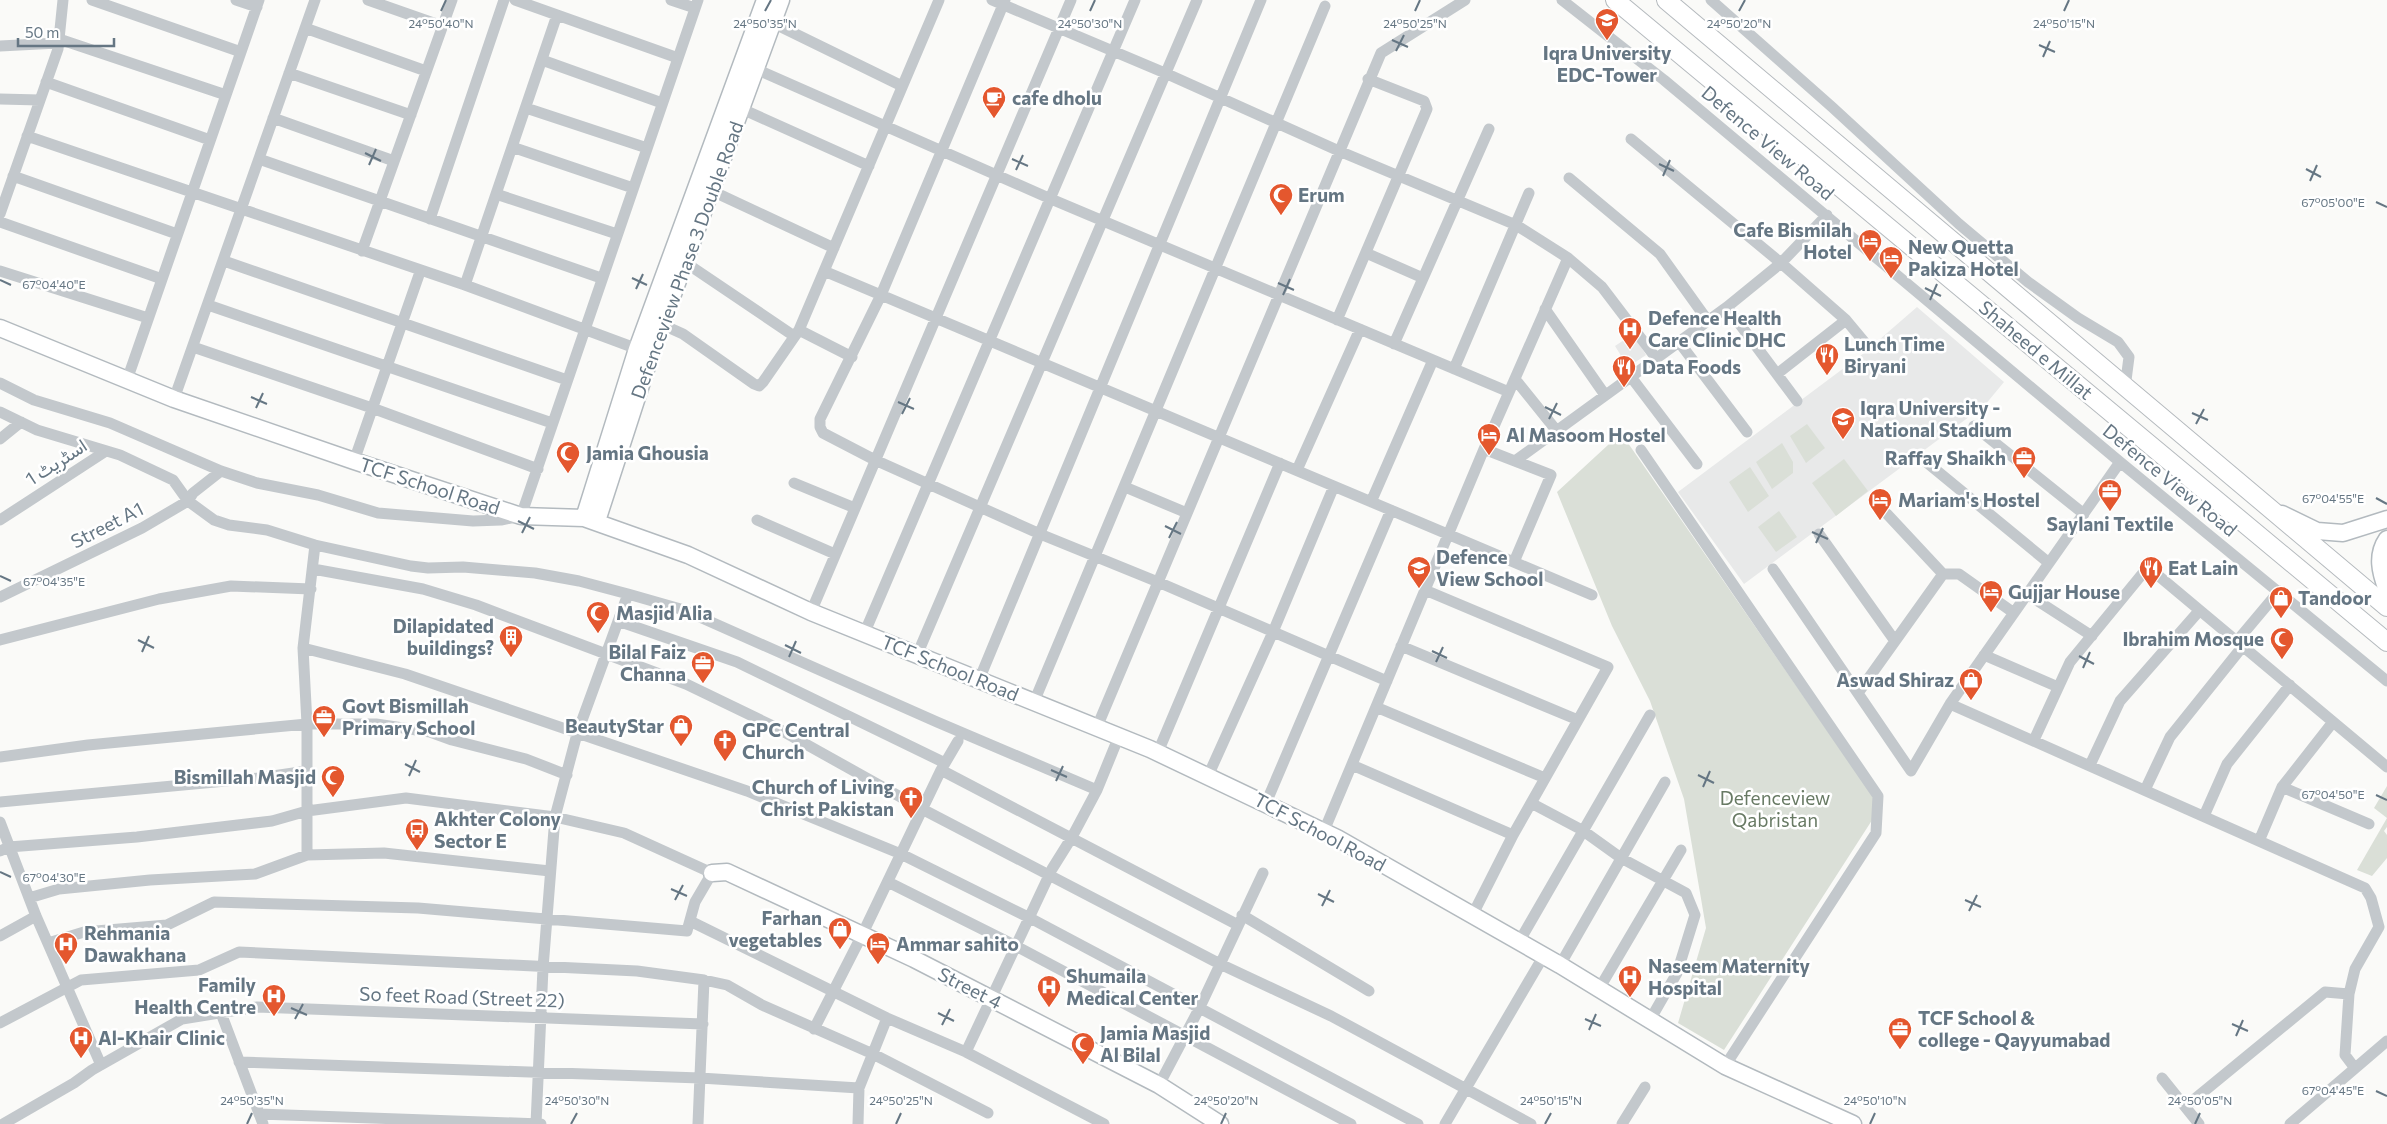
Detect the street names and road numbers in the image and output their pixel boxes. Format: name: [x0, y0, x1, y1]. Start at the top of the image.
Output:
street label: Defence View Road: [1697, 81, 1839, 205]
street label: Defenceview Phase 3 Double Road: [625, 118, 748, 402]
street label: Shaheed e Millat: [1975, 295, 2098, 404]
street label: Defence View Road: [2099, 418, 2242, 541]
street label: اسٹریٹ 1: [21, 433, 91, 491]
street label: TCF School Road: [357, 452, 503, 519]
street label: Street A1: [67, 496, 147, 553]
street label: TCF School Road: [878, 630, 1022, 706]
street label: TCF School Road: [1250, 787, 1390, 876]
street label: Street 4: [934, 962, 1006, 1013]
street label: So feet Road (Street 22): [359, 981, 565, 1012]

